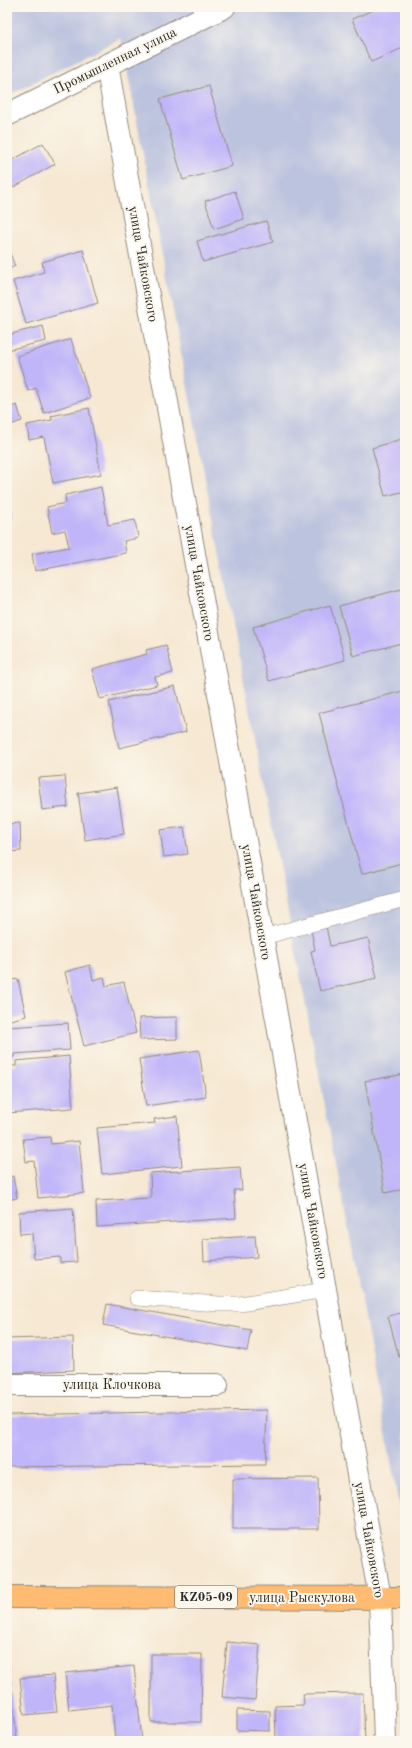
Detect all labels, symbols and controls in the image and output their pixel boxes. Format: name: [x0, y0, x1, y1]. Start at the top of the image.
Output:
street label: Промышленная улица: [51, 25, 179, 97]
street label: улица Чайковского: [126, 205, 160, 323]
street label: улица Чайковского: [182, 524, 216, 642]
street label: улица Чайковского: [239, 843, 273, 961]
street label: улица Чайковского: [296, 1162, 330, 1280]
street label: улица Клочкова: [63, 1378, 161, 1392]
street label: улица Чайковского: [352, 1481, 386, 1599]
road number: KZ05-09: [175, 1586, 237, 1608]
street label: улица Рыскулова: [249, 1591, 355, 1605]

